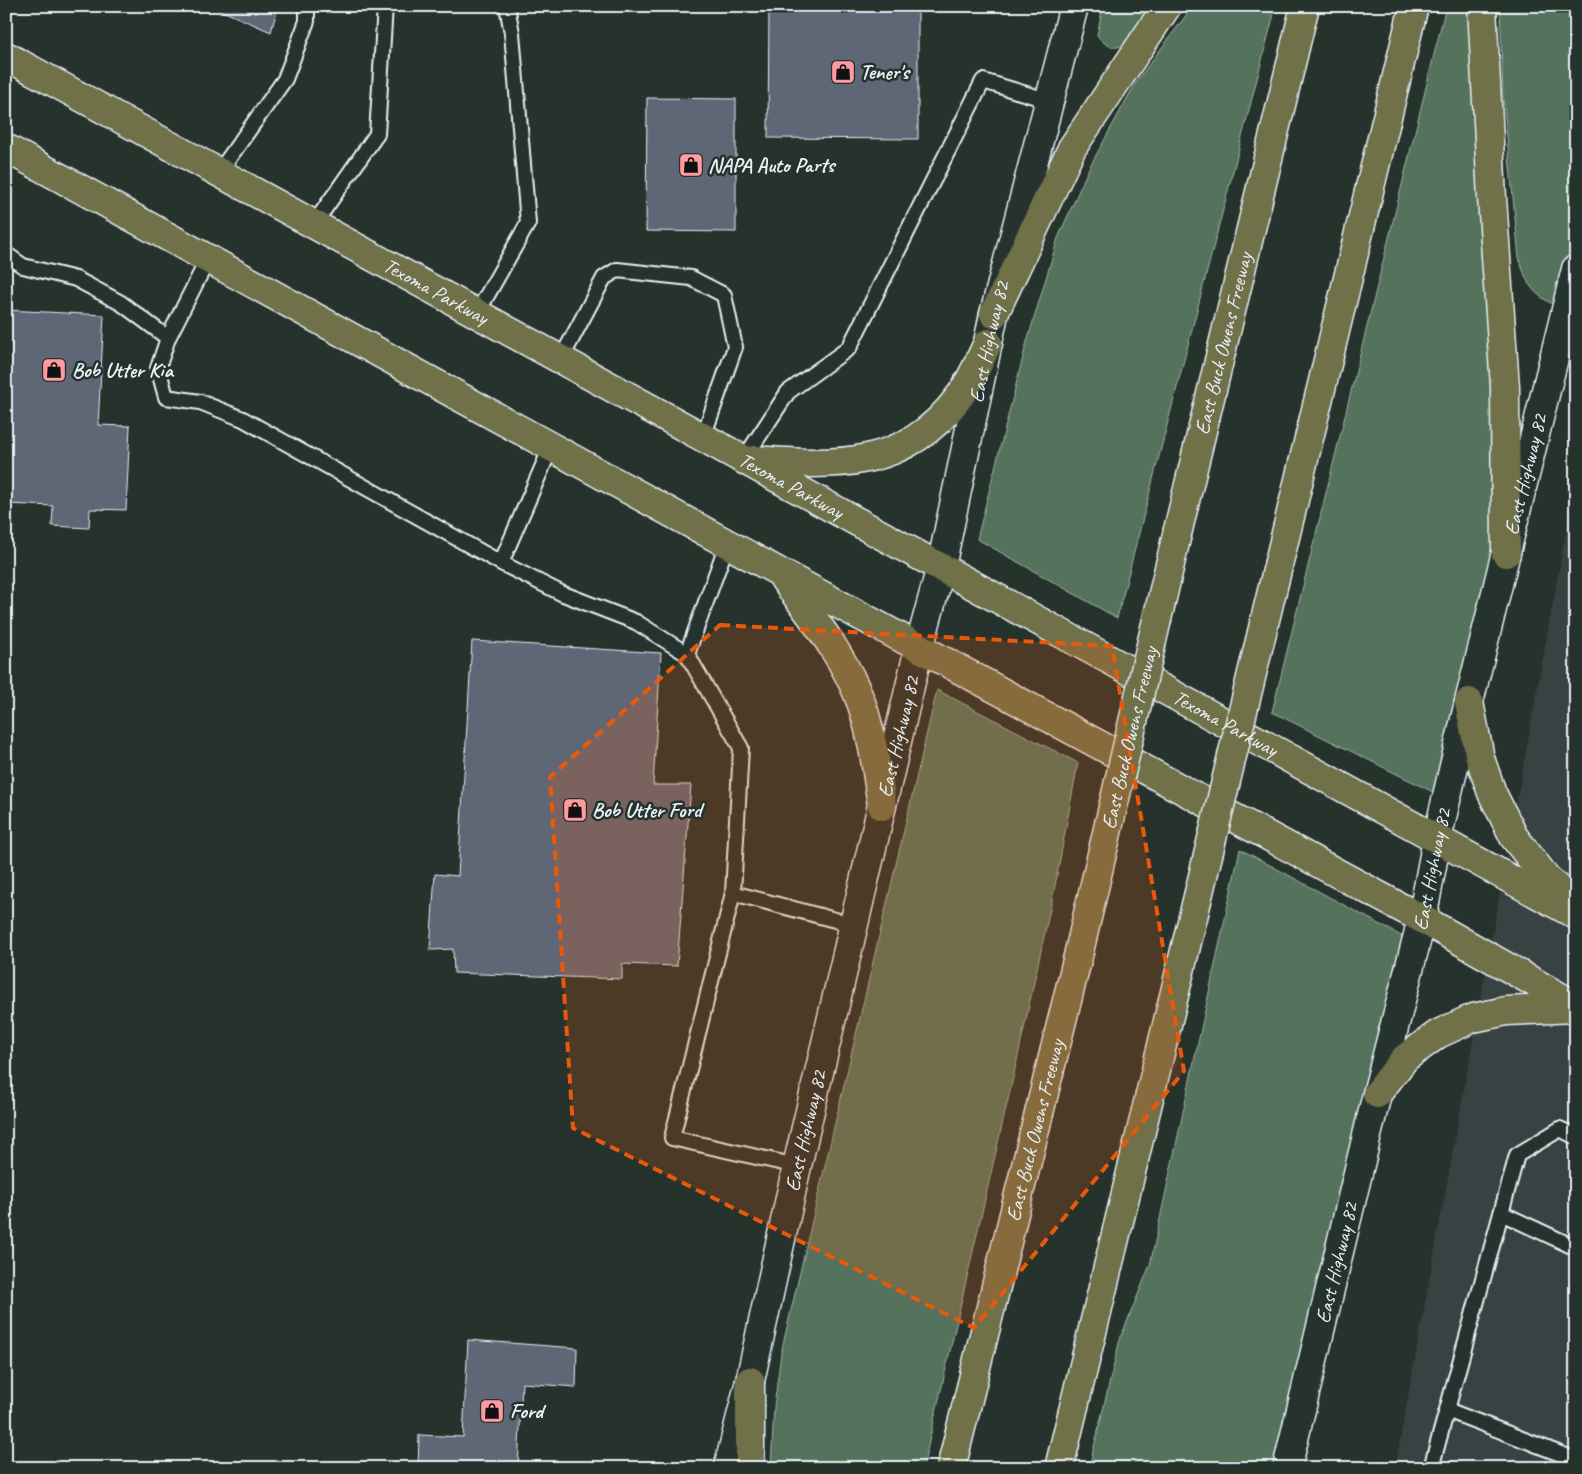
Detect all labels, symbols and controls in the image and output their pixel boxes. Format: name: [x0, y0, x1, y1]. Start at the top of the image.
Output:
shop icon: Tener's: [830, 59, 856, 85]
place label: Tener's: [860, 59, 911, 85]
shop icon: NAPA Auto Parts: [678, 152, 704, 178]
place label: NAPA Auto Parts: [708, 152, 837, 178]
street label: East Buck Owens Freeway: [1189, 248, 1258, 437]
street label: Texoma Parkway: [379, 252, 494, 331]
street label: East Highway 82: [963, 277, 1015, 405]
shop icon: Bob Utter Kia: [41, 357, 67, 383]
place label: Bob Utter Kia: [72, 357, 174, 383]
street label: East Highway 82: [1498, 410, 1553, 537]
street label: Texoma Parkway: [734, 446, 850, 526]
street label: East Buck Owens Freeway: [1095, 642, 1164, 831]
street label: East Highway 82: [871, 672, 925, 799]
street label: Texoma Parkway: [1168, 684, 1284, 763]
shop icon: Bob Utter Ford: [562, 797, 588, 823]
place label: Bob Utter Ford: [592, 797, 705, 823]
street label: East Highway 82: [1407, 805, 1457, 933]
street label: East Buck Owens Freeway: [1000, 1035, 1070, 1224]
street label: East Highway 82: [779, 1066, 832, 1194]
street label: East Highway 82: [1309, 1198, 1364, 1326]
shop icon: Ford: [479, 1398, 505, 1424]
place label: Ford: [510, 1398, 547, 1424]

